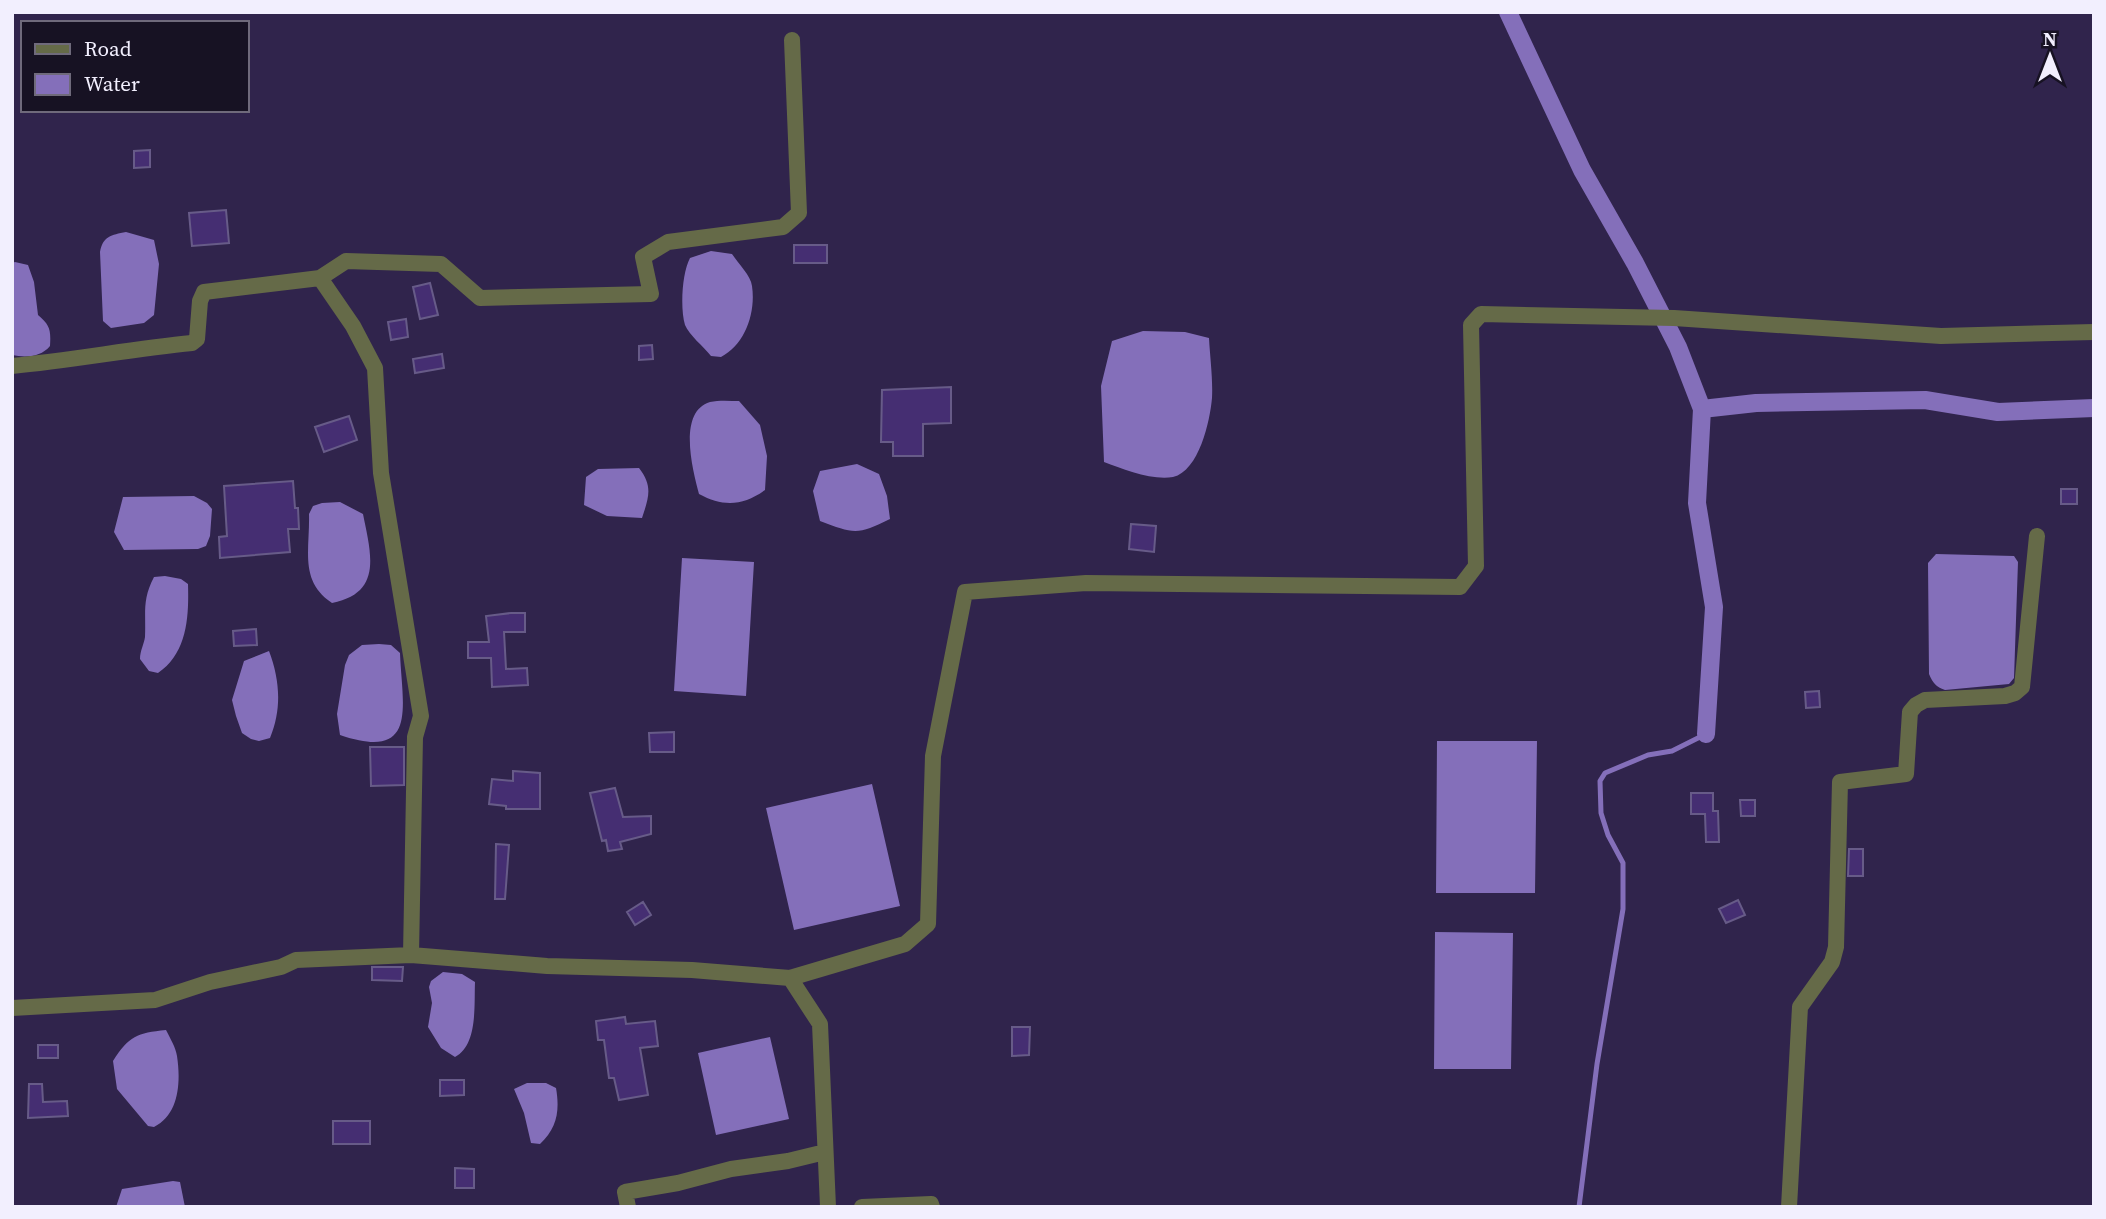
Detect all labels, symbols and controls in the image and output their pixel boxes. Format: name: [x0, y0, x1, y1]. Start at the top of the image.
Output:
legend: [21, 21, 248, 112]
north arrow: [2015, 21, 2085, 91]
text: N: [2043, 26, 2057, 52]
text: Road: [84, 34, 132, 63]
text: Water: [84, 69, 140, 98]

